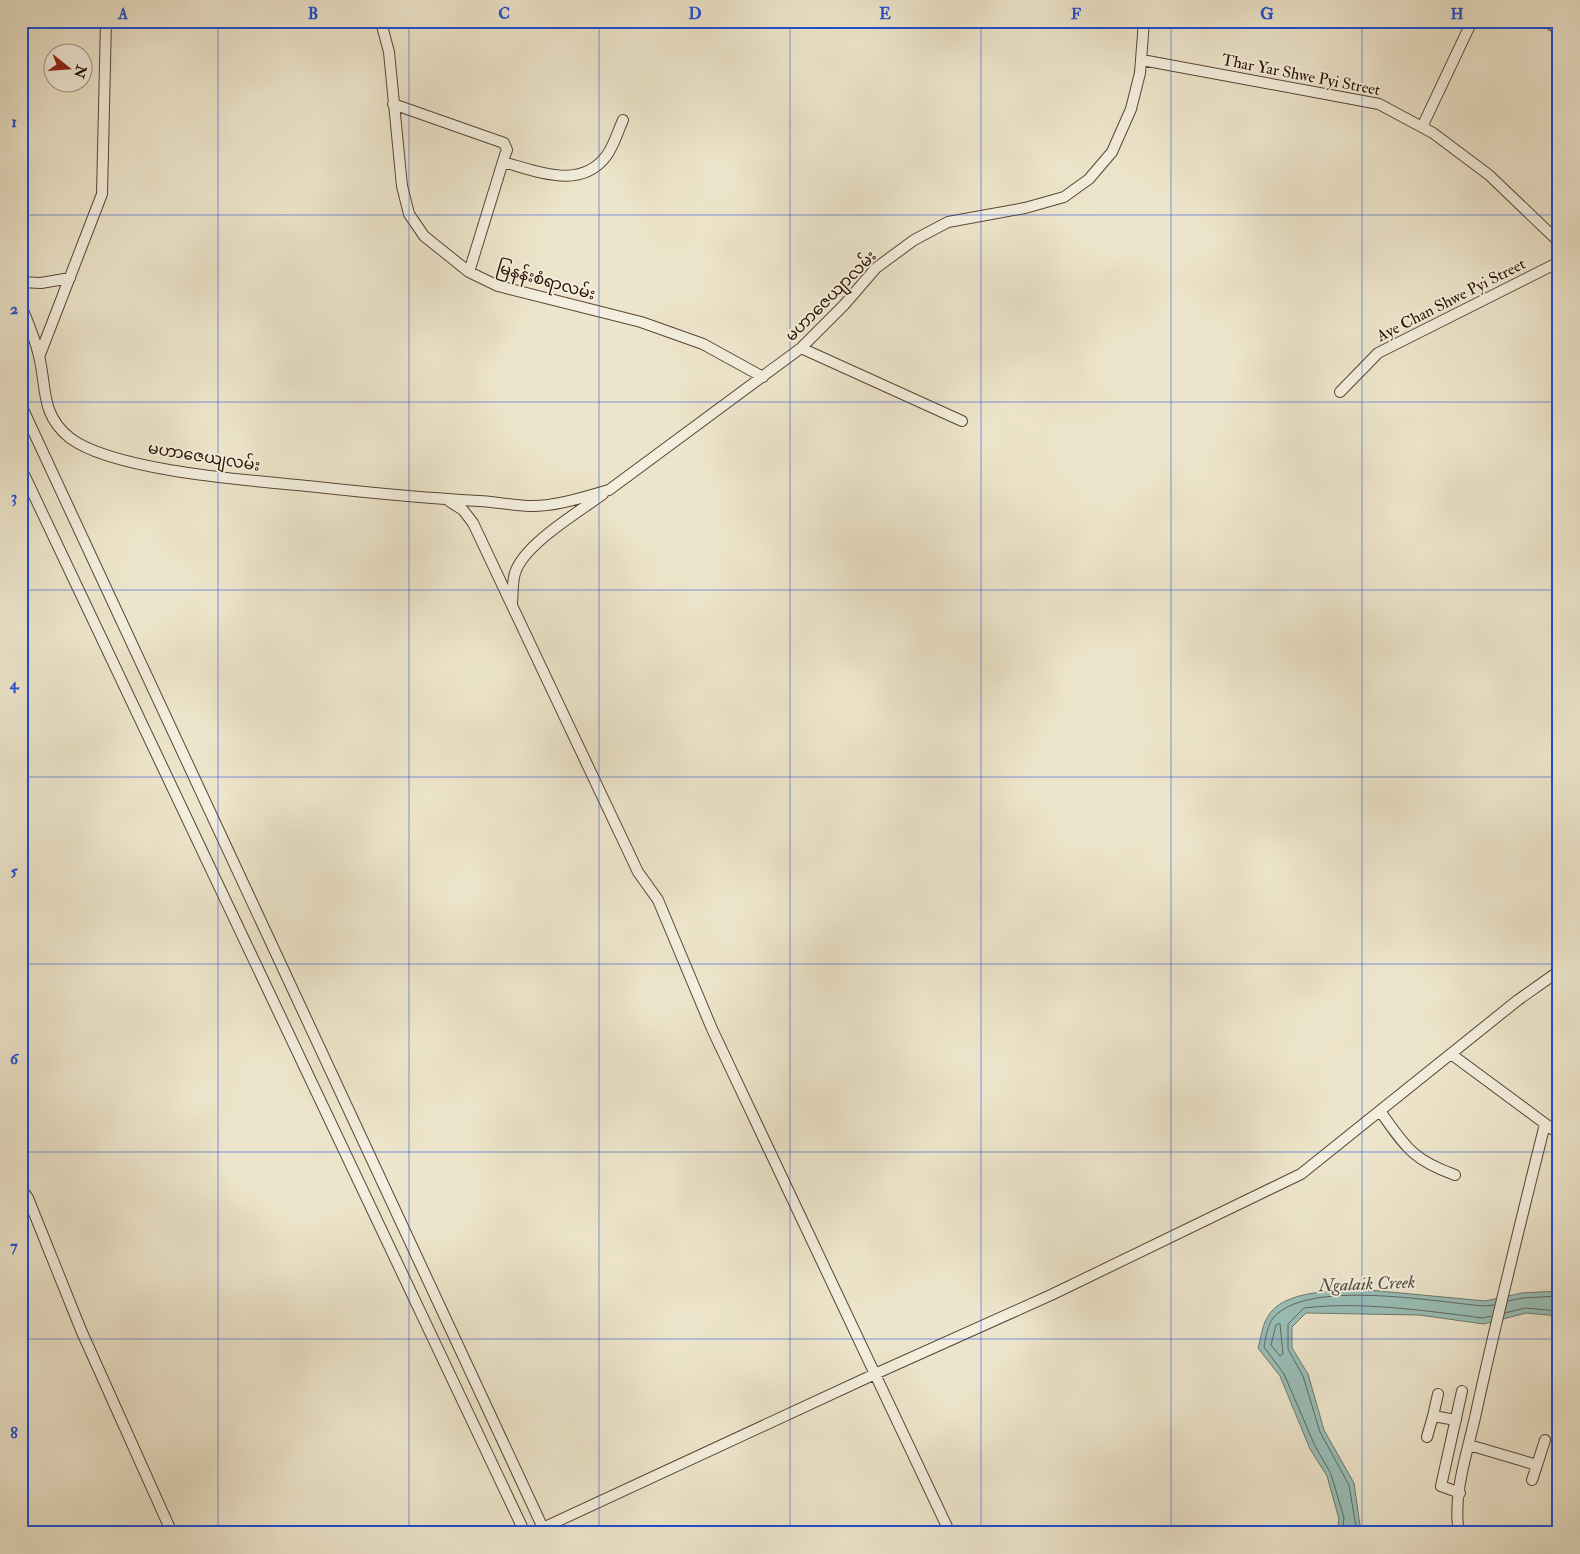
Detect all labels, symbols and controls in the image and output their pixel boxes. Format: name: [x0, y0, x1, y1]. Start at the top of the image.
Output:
text: A: [117, 4, 129, 24]
text: B: [308, 4, 318, 24]
text: C: [498, 4, 510, 24]
text: D: [688, 4, 702, 24]
text: E: [879, 4, 891, 24]
text: F: [1071, 4, 1081, 24]
text: G: [1260, 4, 1274, 24]
text: H: [1450, 4, 1464, 24]
north arrow: [42, 42, 92, 92]
street label: Thar Yar Shwe Pyi Street: [1220, 50, 1382, 100]
text: N: [70, 62, 90, 81]
text: 1: [11, 112, 17, 132]
street label: မဟာဇေယျာလမ်း: [780, 245, 883, 348]
street label: Aye Chan Shwe Pyi Street: [1372, 254, 1529, 347]
street label: မြနန်းစံရာလမ်း: [494, 255, 598, 308]
text: 2: [10, 299, 18, 319]
street label: မဟာဇေယျလမ်း: [146, 436, 262, 479]
text: 3: [11, 487, 17, 507]
text: 4: [9, 674, 20, 694]
text: 5: [10, 861, 18, 881]
text: 6: [10, 1049, 20, 1069]
text: 7: [10, 1236, 18, 1256]
water label: Ngalaik Creek: [1317, 1271, 1416, 1297]
text: 8: [10, 1423, 18, 1443]

